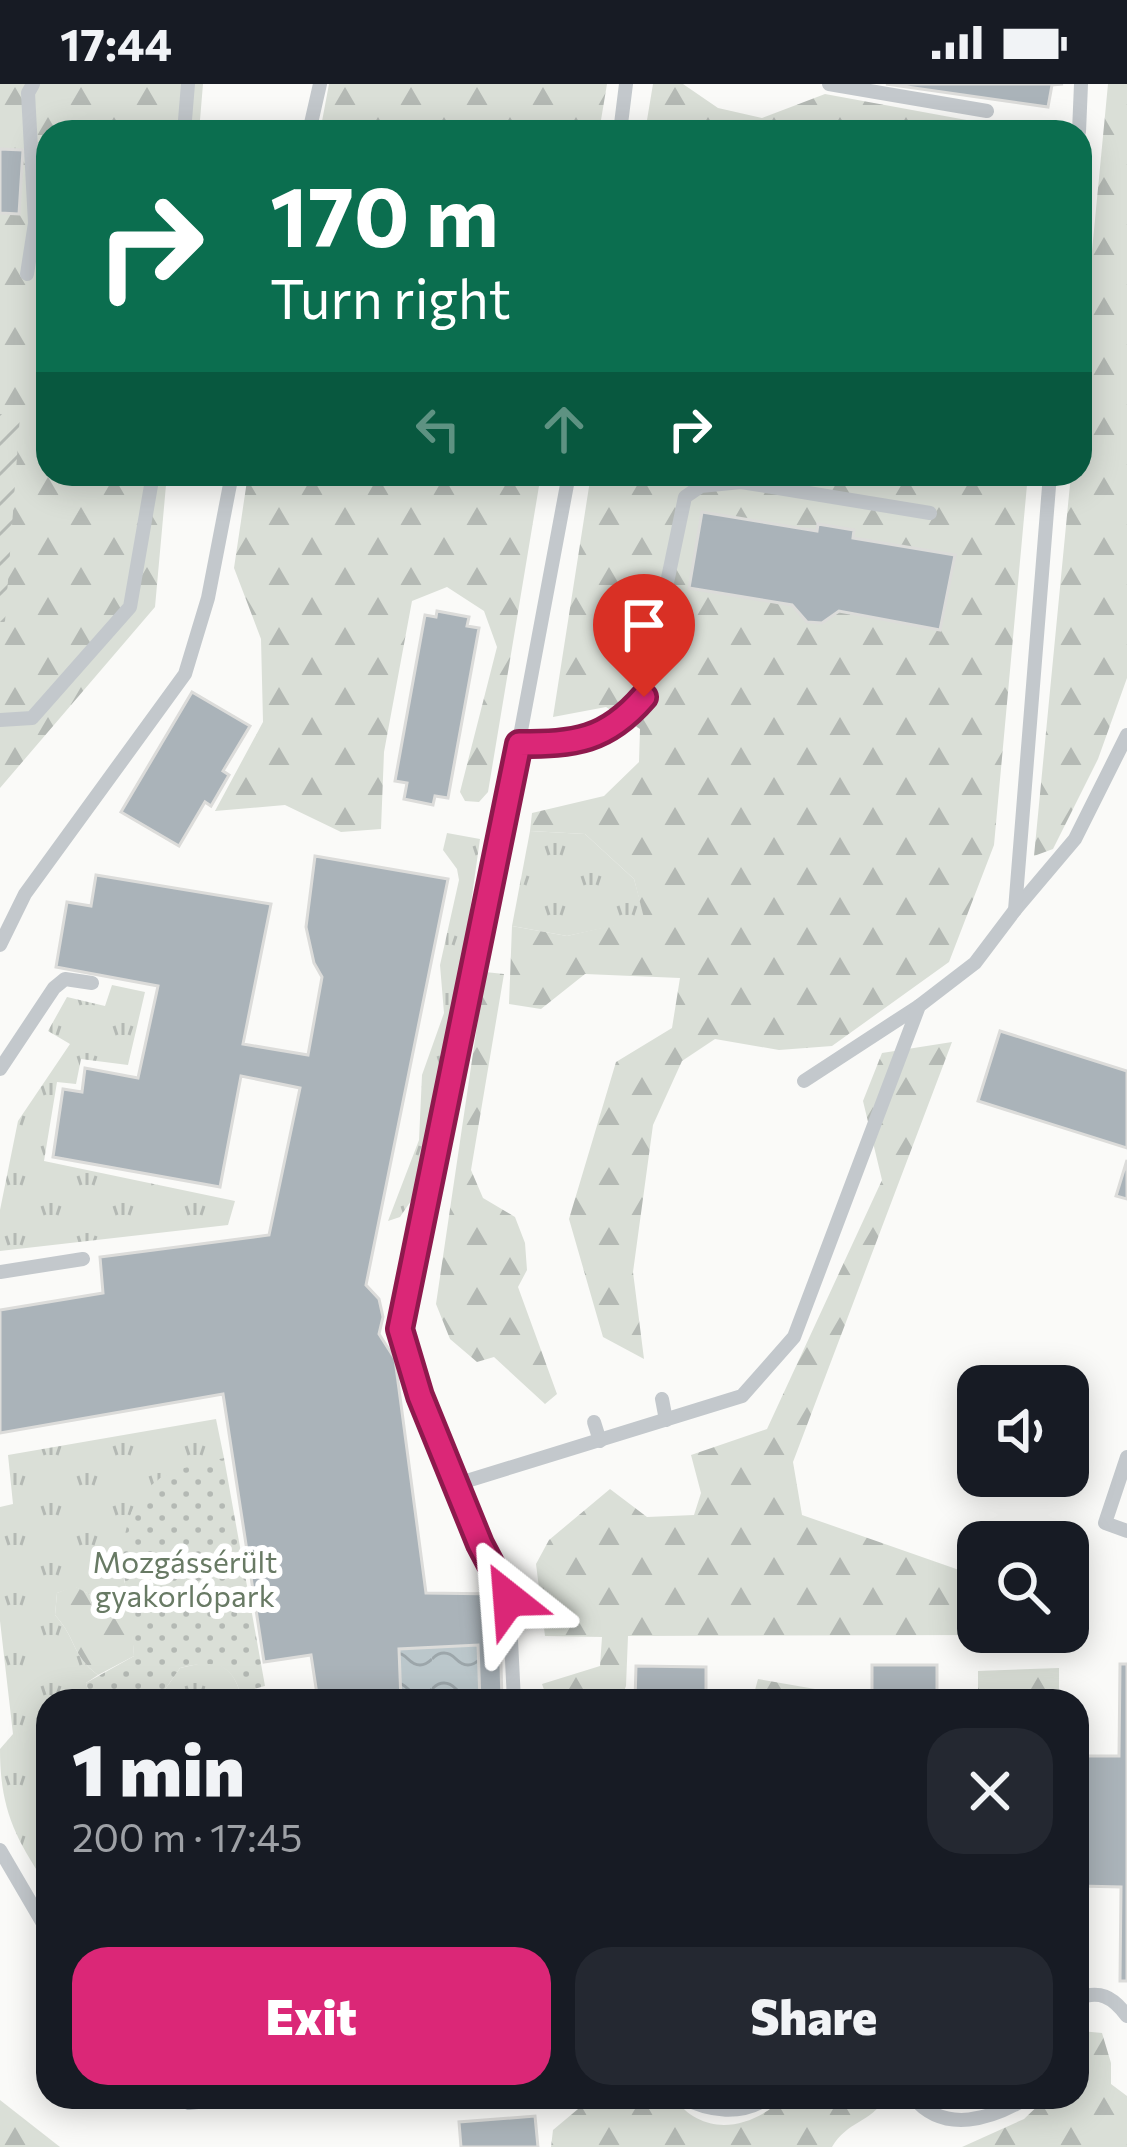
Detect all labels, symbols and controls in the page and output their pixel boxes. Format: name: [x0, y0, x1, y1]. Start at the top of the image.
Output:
text: 17:44: [60, 15, 172, 70]
text: 170 m: [270, 162, 499, 264]
icon: right: [72, 168, 228, 324]
text: Turn right: [270, 264, 511, 330]
icon: left: [405, 396, 471, 462]
icon: ahead: [531, 396, 597, 462]
icon: right: [657, 396, 723, 462]
pin: [593, 574, 695, 697]
icon: arrive: [611, 592, 677, 658]
map controls: [957, 1365, 1089, 1653]
button: sound: [957, 1365, 1089, 1497]
button: search: [957, 1521, 1089, 1653]
position arrow: [446, 1536, 572, 1662]
park label: Mozgássérült gyakorlópark: [93, 1542, 277, 1613]
text: 1 min: [72, 1723, 245, 1811]
button: close: [927, 1728, 1053, 1854]
text: 200 m · 17:45: [72, 1812, 302, 1860]
button: Exit: [72, 1947, 551, 2085]
button: Share: [575, 1947, 1053, 2085]

